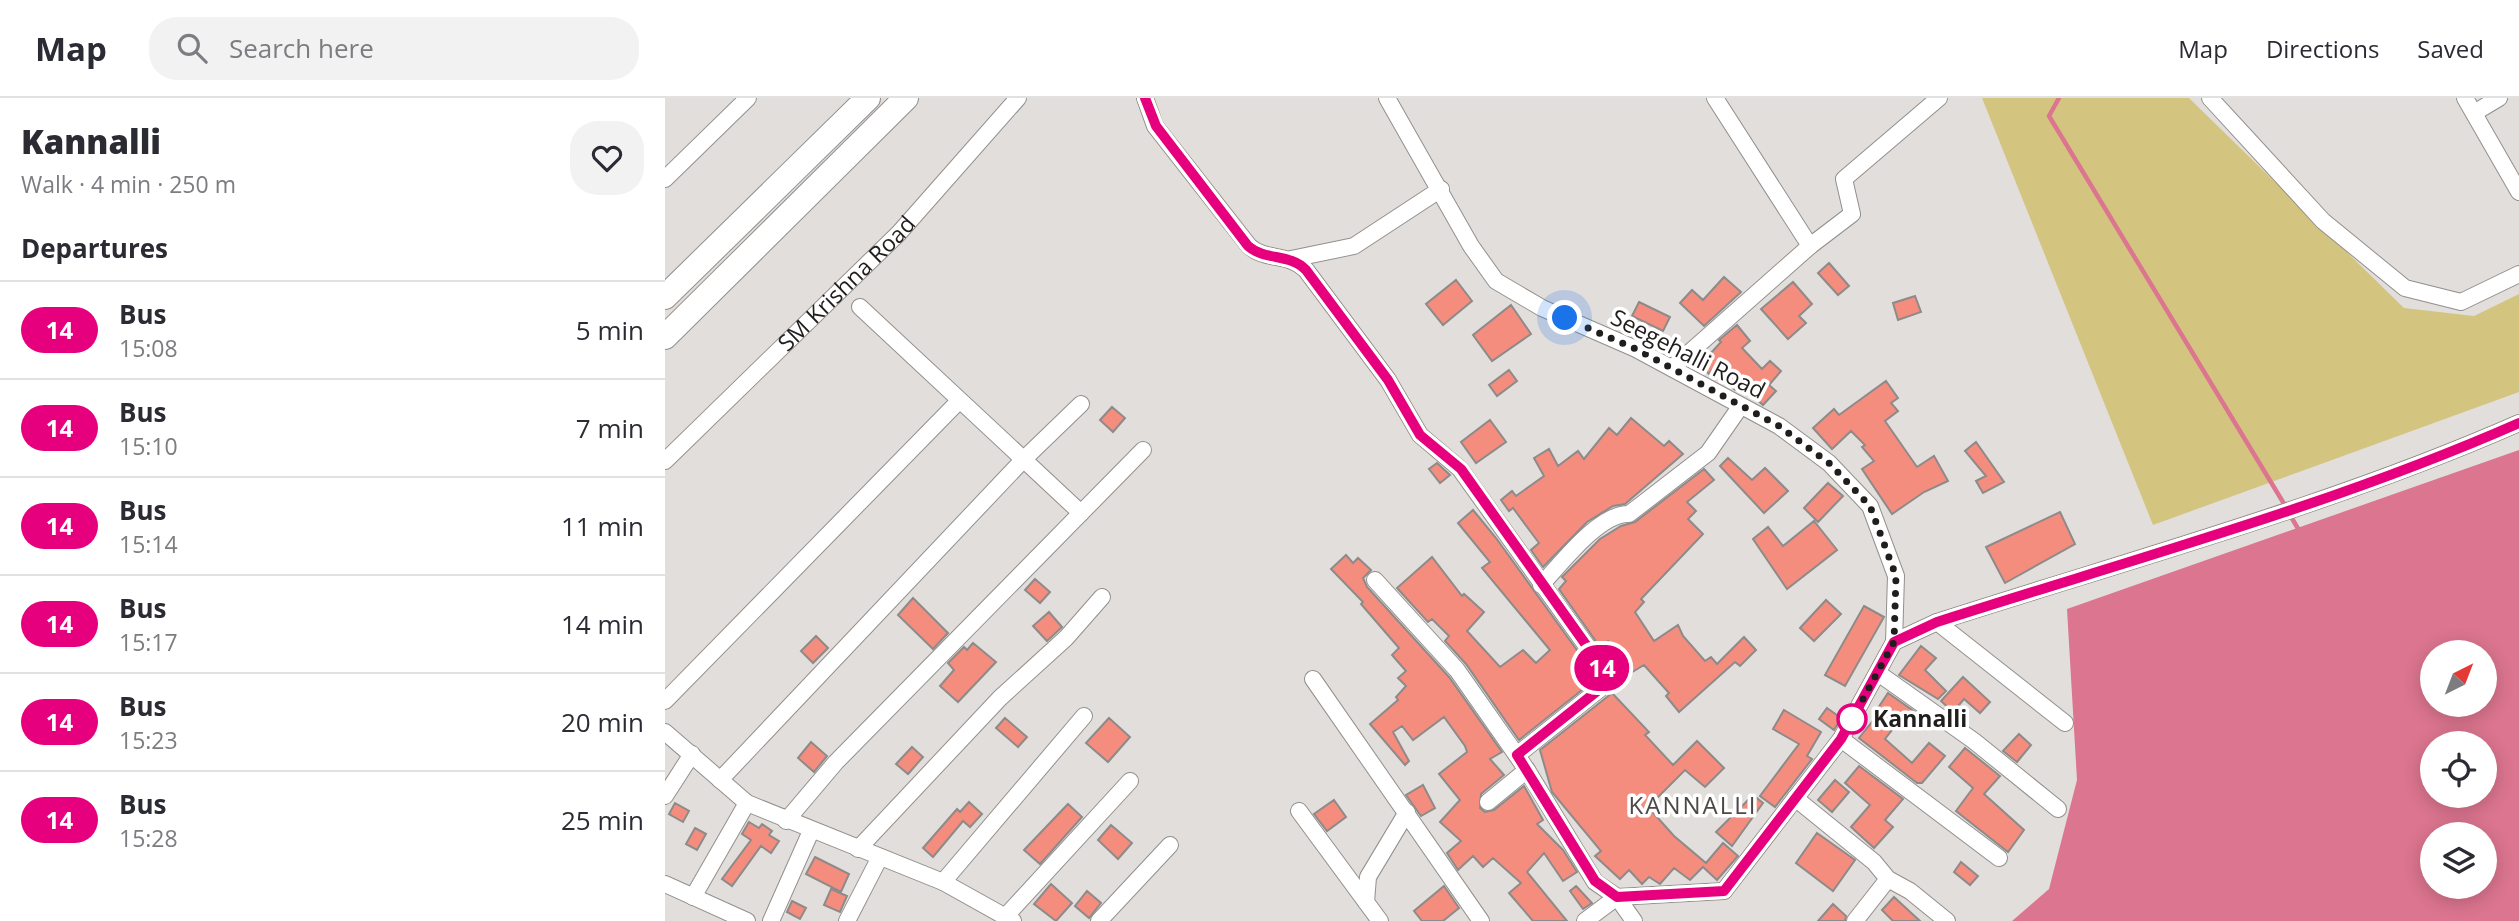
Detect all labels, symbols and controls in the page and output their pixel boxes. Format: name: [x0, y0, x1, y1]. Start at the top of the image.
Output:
search box: [149, 17, 639, 80]
text: Map: [35, 26, 107, 71]
icon: search: [173, 29, 211, 67]
text: Search here: [229, 30, 374, 66]
text: Map: [2178, 32, 2228, 65]
text: Directions: [2266, 32, 2379, 65]
text: Saved: [2417, 32, 2484, 65]
text: Kannalli: [21, 119, 161, 164]
button: heart: [570, 121, 644, 195]
text: Walk · 4 min · 250 m: [21, 168, 236, 200]
street label: SM Krishna Road: [770, 208, 922, 358]
text: Departures: [21, 230, 168, 266]
text: Bus: [119, 296, 166, 332]
your location: [1547, 300, 1582, 335]
street label: Seegehalli Road: [1606, 300, 1771, 406]
text: 5 min: [576, 312, 644, 348]
text: 14: [46, 313, 73, 346]
text: 15:08: [119, 332, 178, 364]
text: Bus: [119, 394, 166, 430]
text: 7 min: [576, 410, 644, 446]
text: 14: [46, 411, 73, 444]
text: 15:10: [119, 430, 178, 462]
text: Bus: [119, 492, 166, 528]
text: 11 min: [561, 508, 644, 544]
text: 14: [46, 509, 73, 542]
text: 15:14: [119, 528, 178, 560]
text: Bus: [119, 590, 166, 626]
text: 14 min: [561, 606, 644, 642]
text: 14: [46, 607, 73, 640]
text: 15:17: [119, 626, 178, 658]
north arrow: [2420, 640, 2497, 718]
map controls: [2420, 640, 2497, 899]
line badge: 14: [1571, 645, 1633, 691]
text: 14: [1588, 651, 1616, 684]
text: Bus: [119, 688, 166, 724]
place label: Kannalli: [1873, 702, 1967, 734]
text: 20 min: [561, 704, 644, 740]
marker: Kannalli: [1837, 704, 1867, 734]
text: 14: [46, 705, 73, 738]
text: 15:23: [119, 724, 178, 756]
button: locate: [2420, 731, 2497, 808]
text: Bus: [119, 786, 166, 822]
district label: KANNALLI: [1629, 788, 1757, 821]
text: 25 min: [561, 802, 644, 838]
text: 14: [46, 803, 73, 836]
text: 15:28: [119, 822, 178, 854]
button: layers: [2420, 822, 2497, 899]

